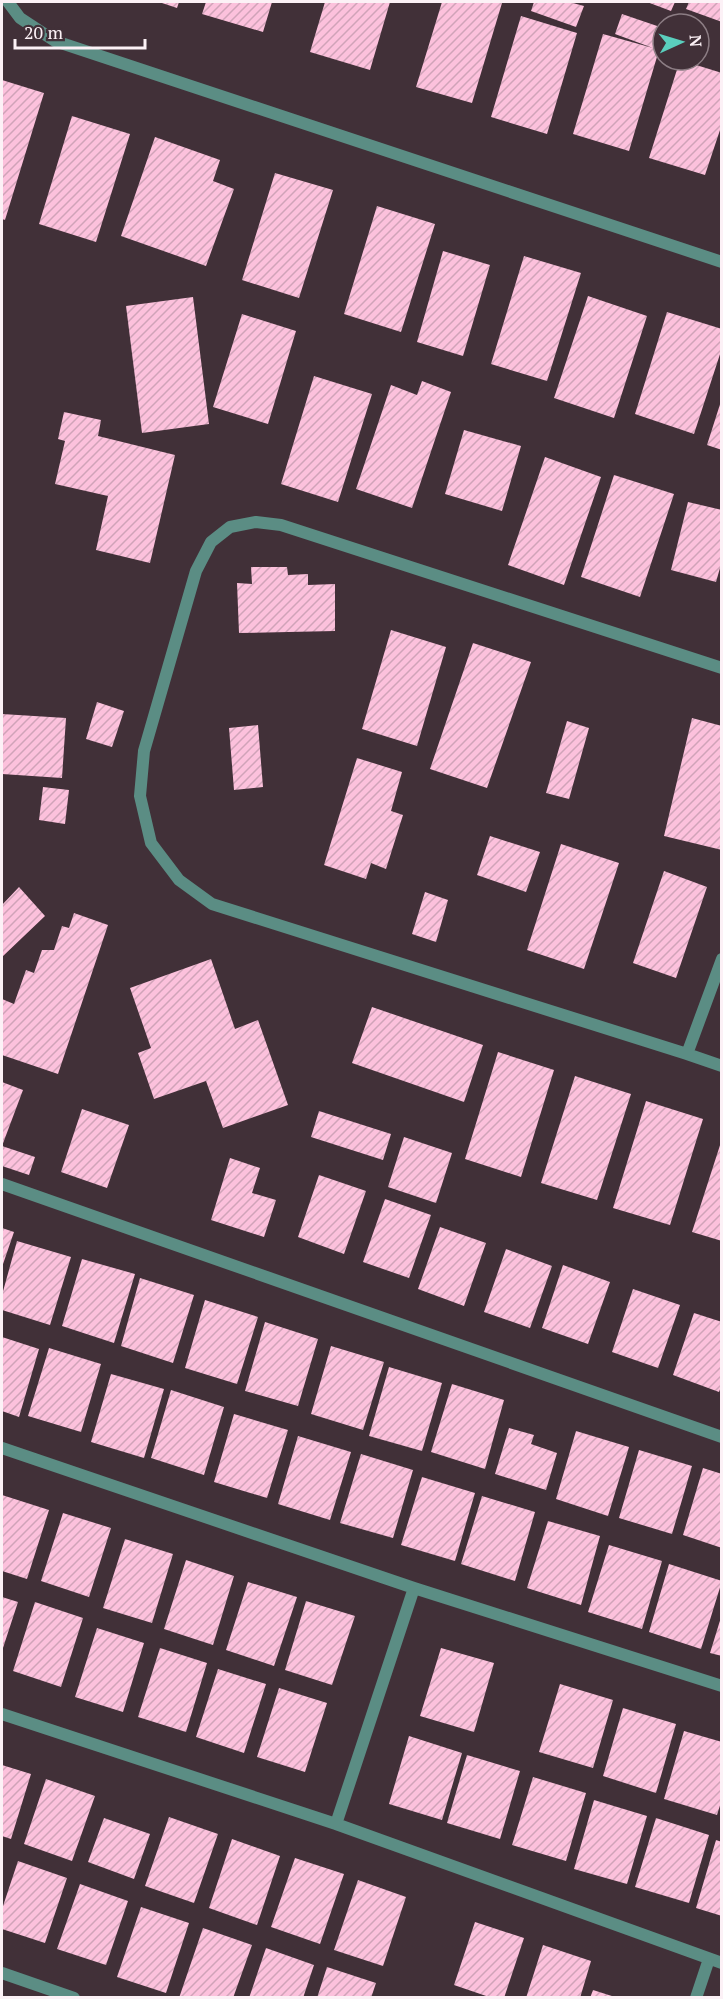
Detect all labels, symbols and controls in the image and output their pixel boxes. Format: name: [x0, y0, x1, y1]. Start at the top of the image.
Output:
scale bar: [15, 12, 146, 50]
north arrow: [651, 12, 711, 72]
text: 20 m: [24, 20, 64, 44]
text: N: [685, 34, 707, 48]

